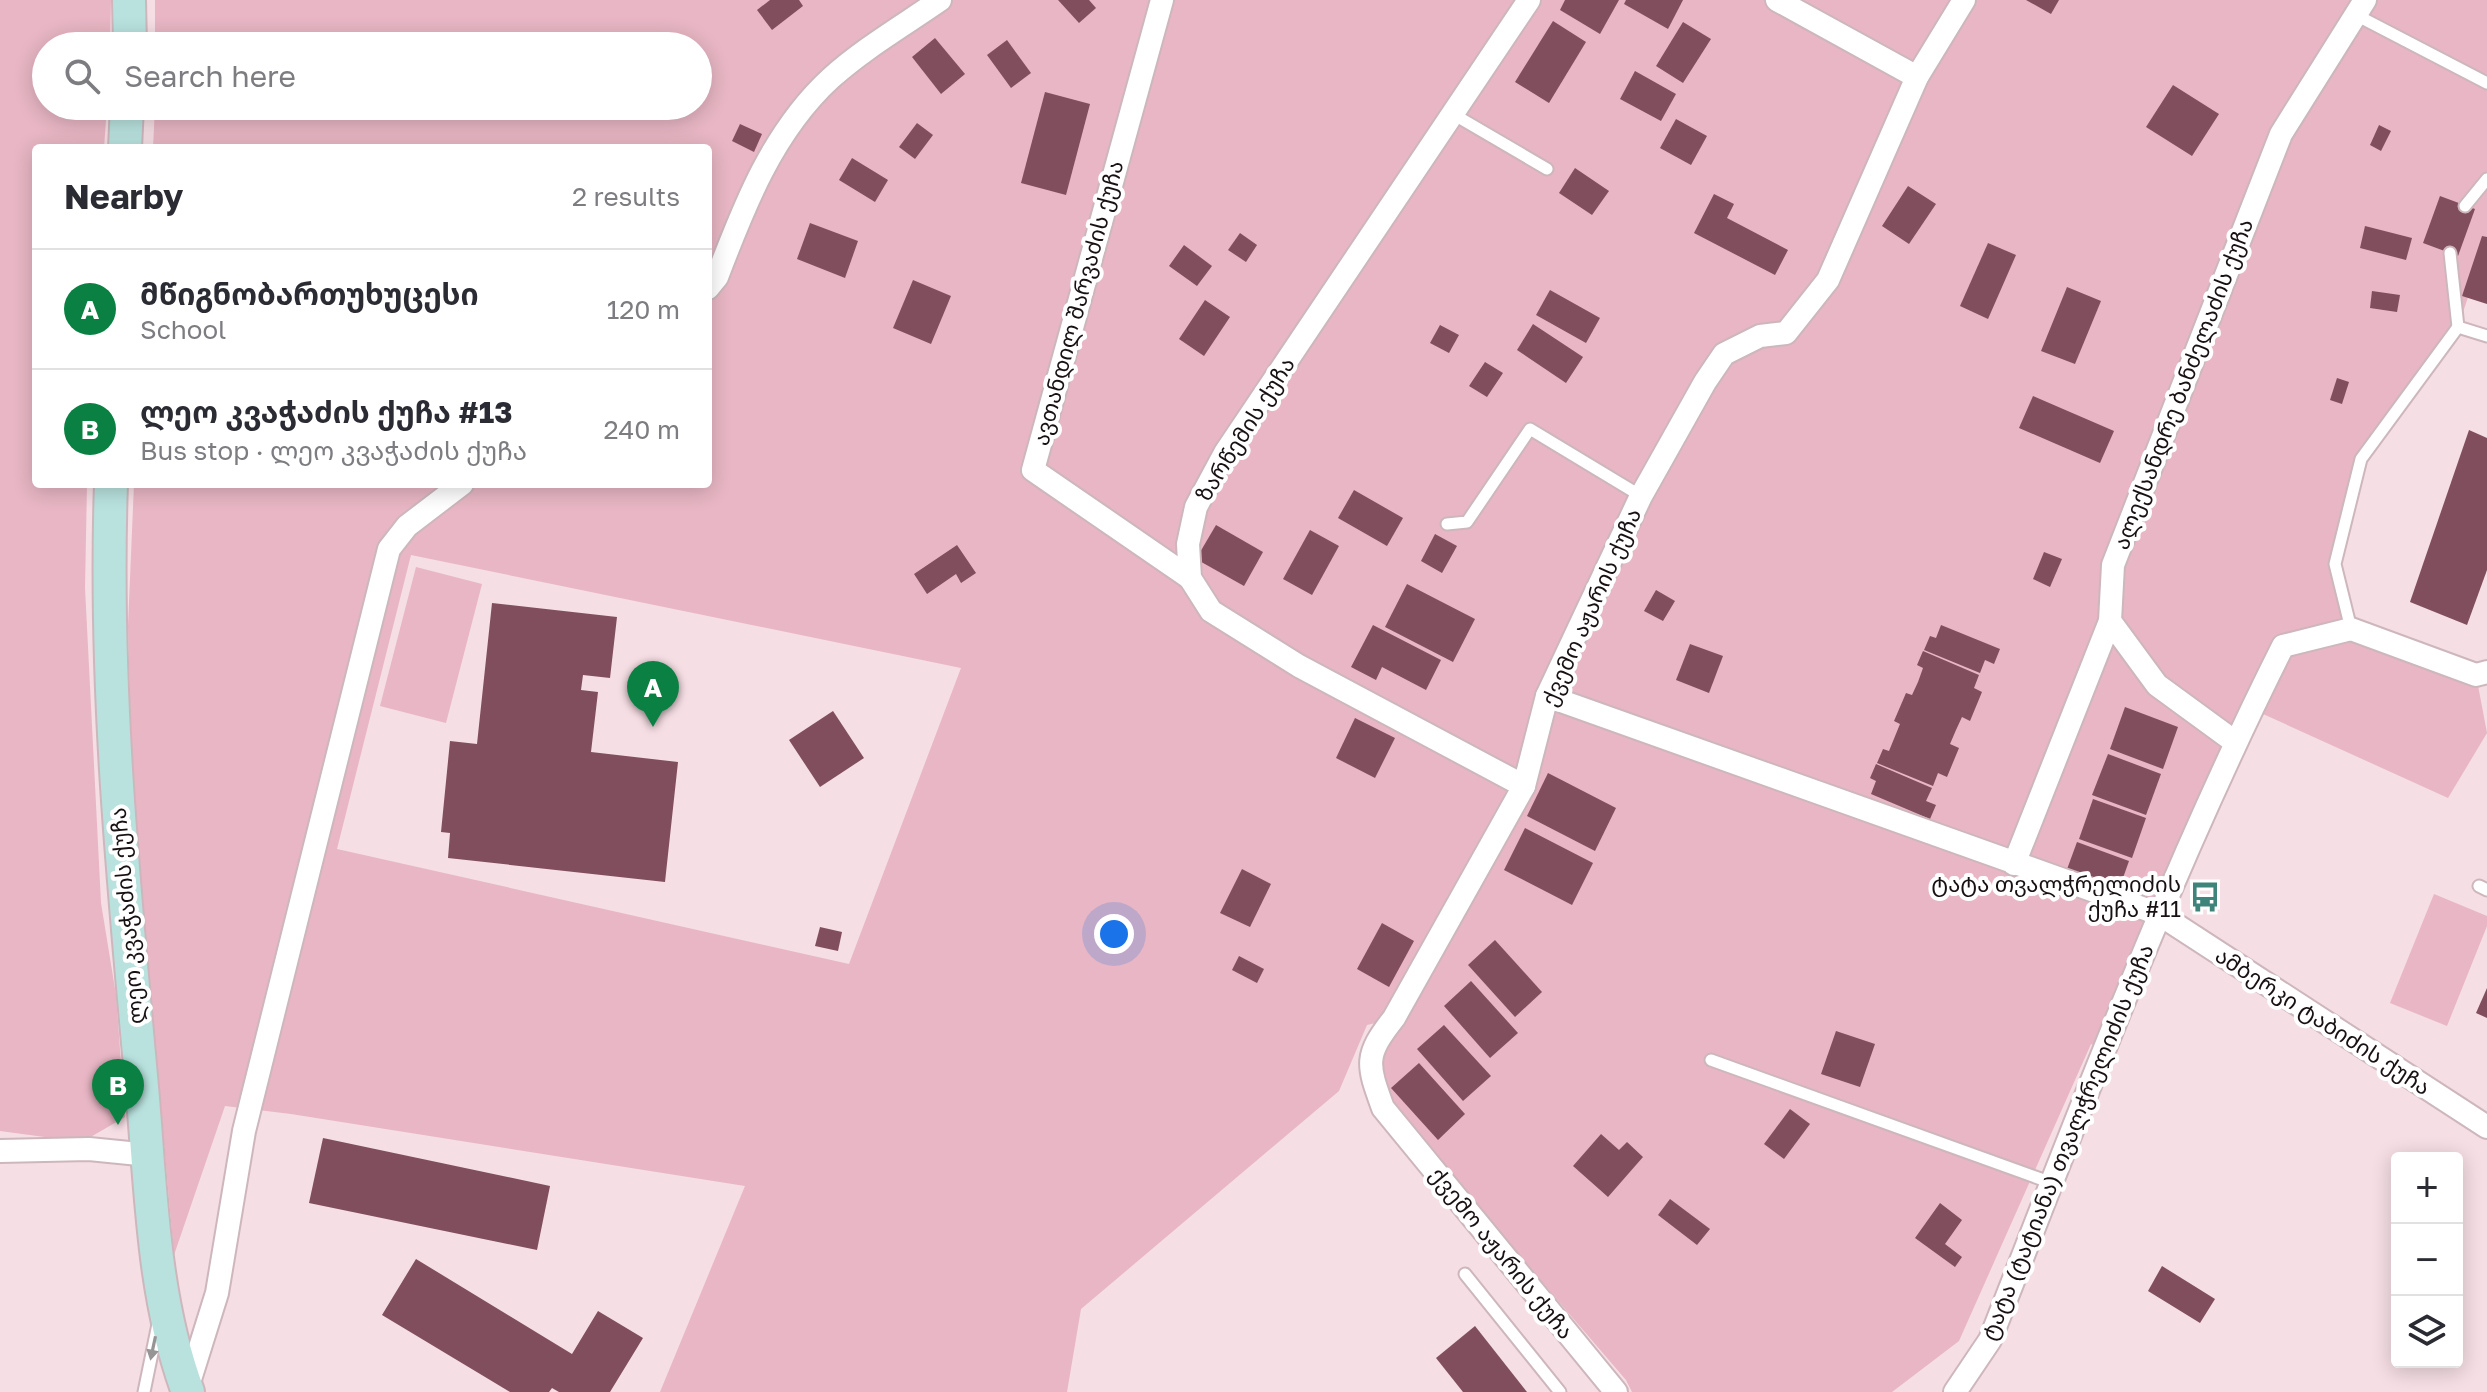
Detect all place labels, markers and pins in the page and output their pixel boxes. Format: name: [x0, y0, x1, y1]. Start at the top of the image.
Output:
pin: A: [627, 661, 679, 727]
place label: ტატა თვალჭრელიძის ქუჩა #11: [1931, 870, 2181, 922]
bus stop icon: ტატა თვალჭრელიძის ქუჩა #11: [2188, 880, 2222, 914]
pin: B: [92, 1059, 144, 1125]

